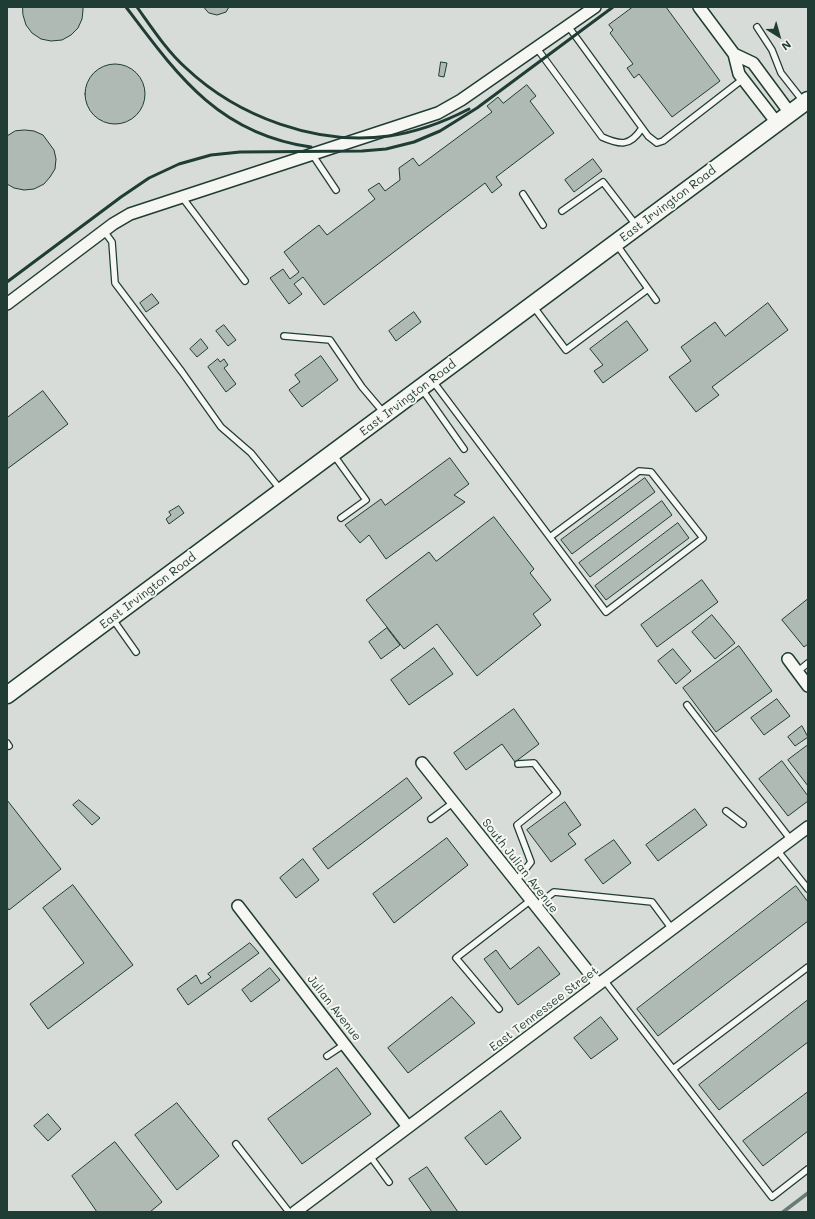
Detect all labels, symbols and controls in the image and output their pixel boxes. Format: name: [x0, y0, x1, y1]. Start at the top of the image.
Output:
north arrow: [759, 16, 799, 56]
text: N: [779, 37, 794, 54]
street label: East Irvington Road: [617, 163, 719, 245]
street label: East Irvington Road: [357, 357, 459, 439]
street label: East Irvington Road: [97, 550, 199, 632]
street label: South Julian Avenue: [479, 816, 561, 916]
street label: East Tennessee Street: [487, 963, 601, 1055]
street label: Julian Avenue: [304, 972, 364, 1044]

